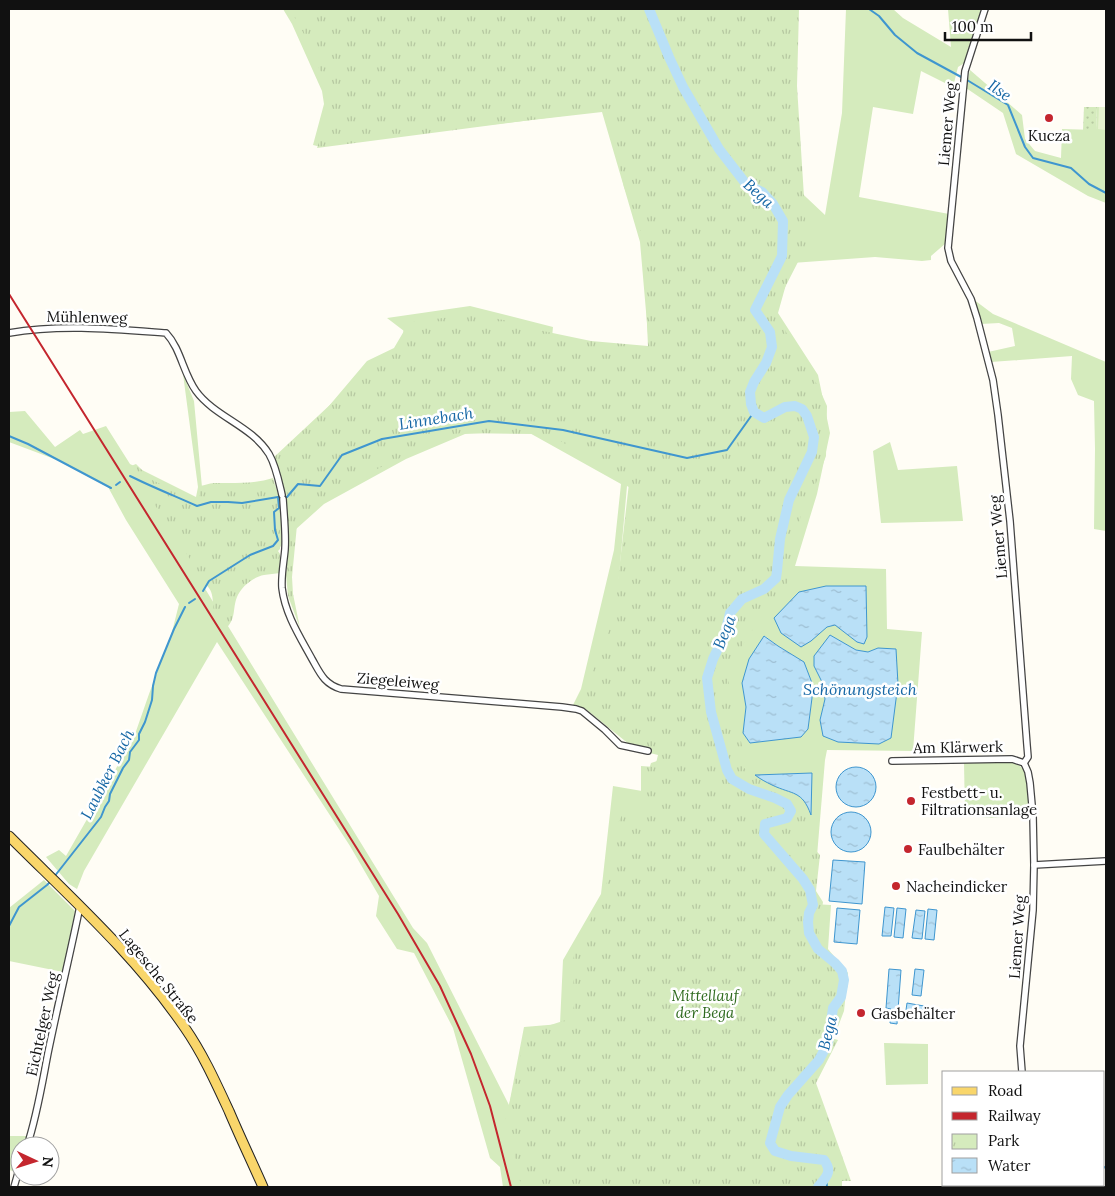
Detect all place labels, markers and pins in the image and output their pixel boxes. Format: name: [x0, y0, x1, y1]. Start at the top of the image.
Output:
marker: Kucza: [1043, 112, 1055, 124]
place label: Kucza: [1028, 126, 1070, 145]
place label: Festbett- u. Filtrationsanlage: [921, 783, 1037, 819]
marker: Festbett- u. Filtrationsanlage: [905, 795, 917, 807]
place label: Faulbehälter: [918, 840, 1005, 859]
marker: Faulbehälter: [902, 843, 914, 855]
place label: Nacheindicker: [906, 877, 1008, 896]
marker: Nacheindicker: [890, 880, 902, 892]
place label: Gasbehälter: [871, 1004, 956, 1023]
marker: Gasbehälter: [855, 1007, 867, 1019]

